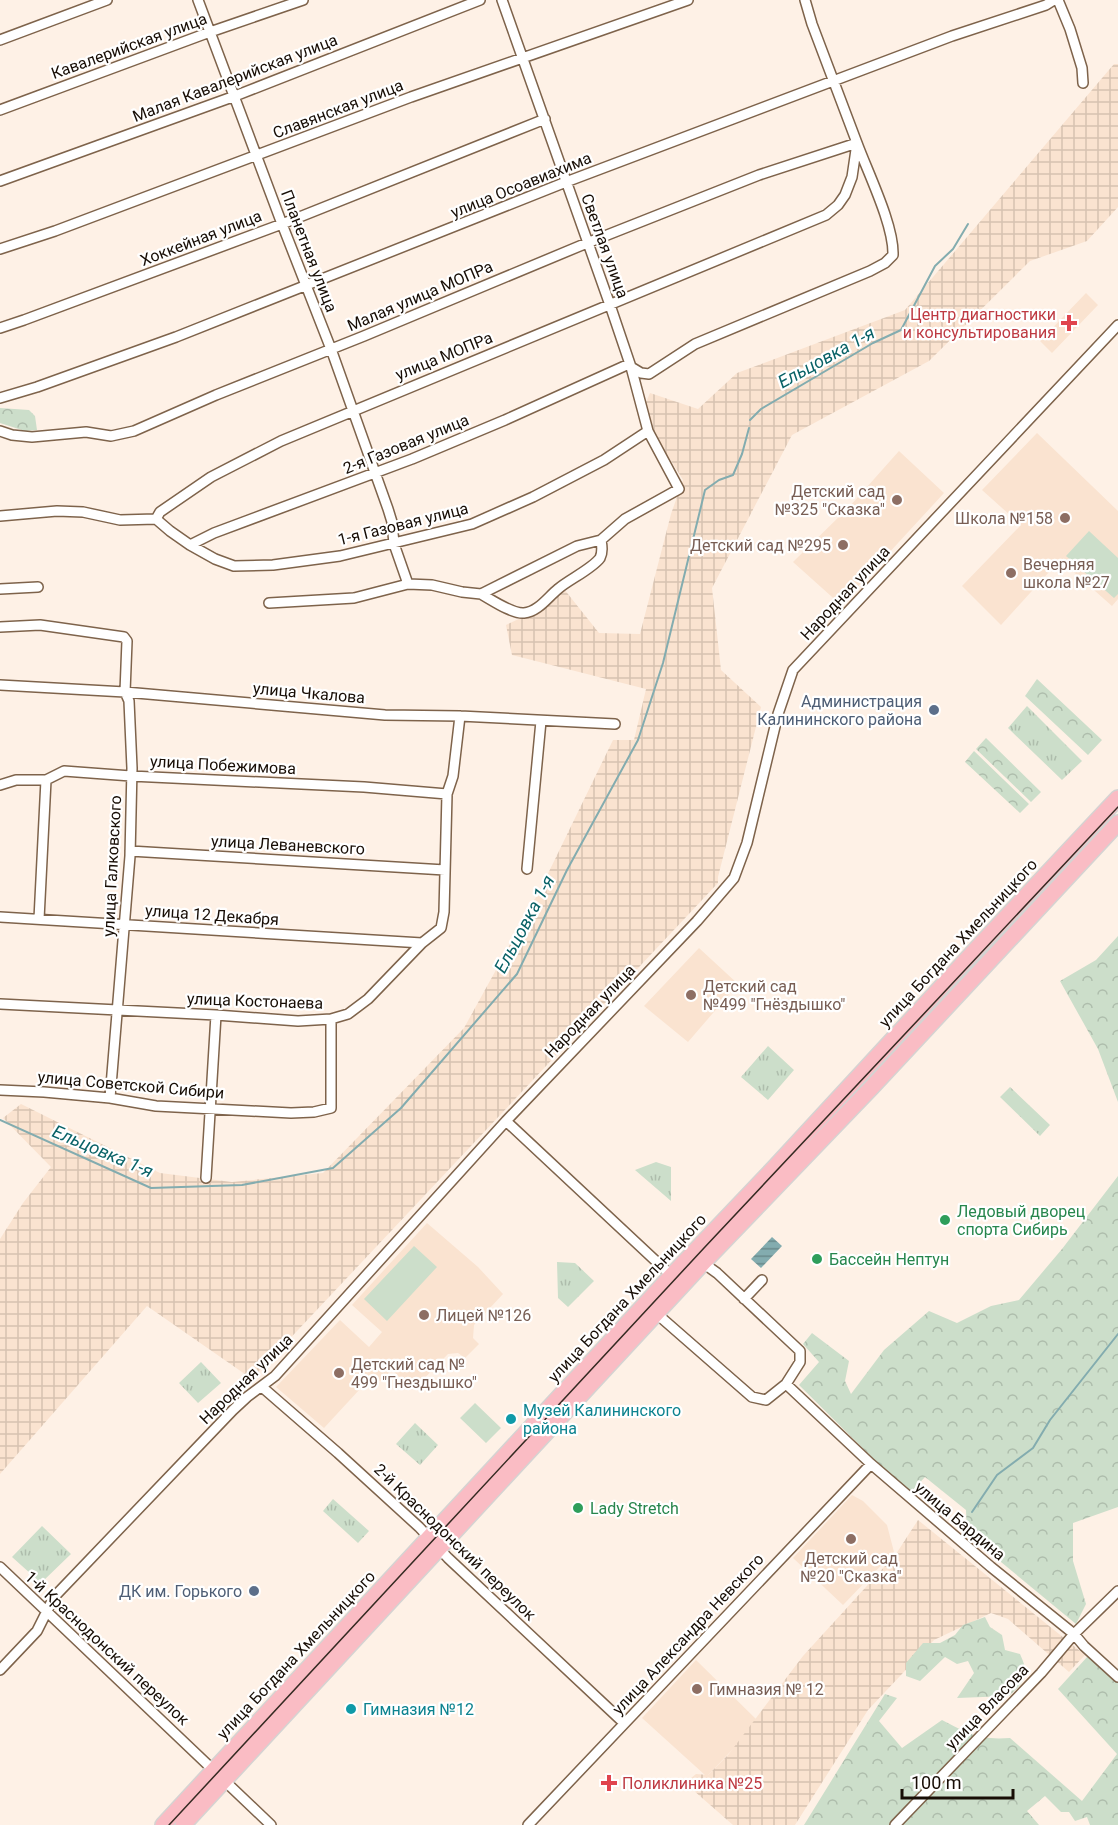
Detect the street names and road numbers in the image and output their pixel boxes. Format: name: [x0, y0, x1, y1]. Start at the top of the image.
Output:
street label: Кавалерийская улица: [48, 9, 210, 83]
street label: Малая Кавалерийская улица: [130, 30, 340, 126]
street label: Славянская улица: [270, 75, 406, 143]
street label: улица Осоавиахима: [448, 148, 594, 222]
street label: Планетная улица: [277, 187, 341, 315]
street label: Светлая улица: [577, 191, 633, 301]
street label: Хоккейная улица: [138, 206, 264, 270]
street label: Малая улица МОПРа: [344, 257, 496, 335]
street label: улица МОПРа: [393, 328, 495, 384]
street label: 2-я Газовая улица: [340, 410, 472, 478]
street label: 1-я Газовая улица: [336, 499, 470, 549]
street label: Народная улица: [796, 542, 894, 644]
street label: улица Чкалова: [252, 679, 366, 707]
street label: улица Побежимова: [150, 752, 296, 778]
street label: улица Галковского: [99, 795, 125, 937]
street label: улица Леваневского: [211, 831, 365, 859]
street label: улица Богдана Хмельницкого: [875, 855, 1041, 1031]
street label: улица 12 Декабря: [144, 901, 280, 929]
street label: Народная улица: [541, 961, 639, 1061]
street label: улица Костонаева: [187, 989, 323, 1013]
street label: улица Советской Сибири: [37, 1067, 225, 1103]
street label: улица Богдана Хмельницкого: [544, 1210, 710, 1386]
street label: Народная улица: [196, 1330, 296, 1428]
street label: 2-й Краснодонский переулок: [370, 1460, 540, 1625]
street label: улица Бардина: [911, 1478, 1009, 1564]
street label: улица Александра Невского: [608, 1550, 768, 1718]
street label: 1-й Краснодонский переулок: [21, 1567, 193, 1729]
street label: улица Богдана Хмельницкого: [213, 1567, 379, 1743]
street label: улица Власова: [942, 1660, 1032, 1754]

